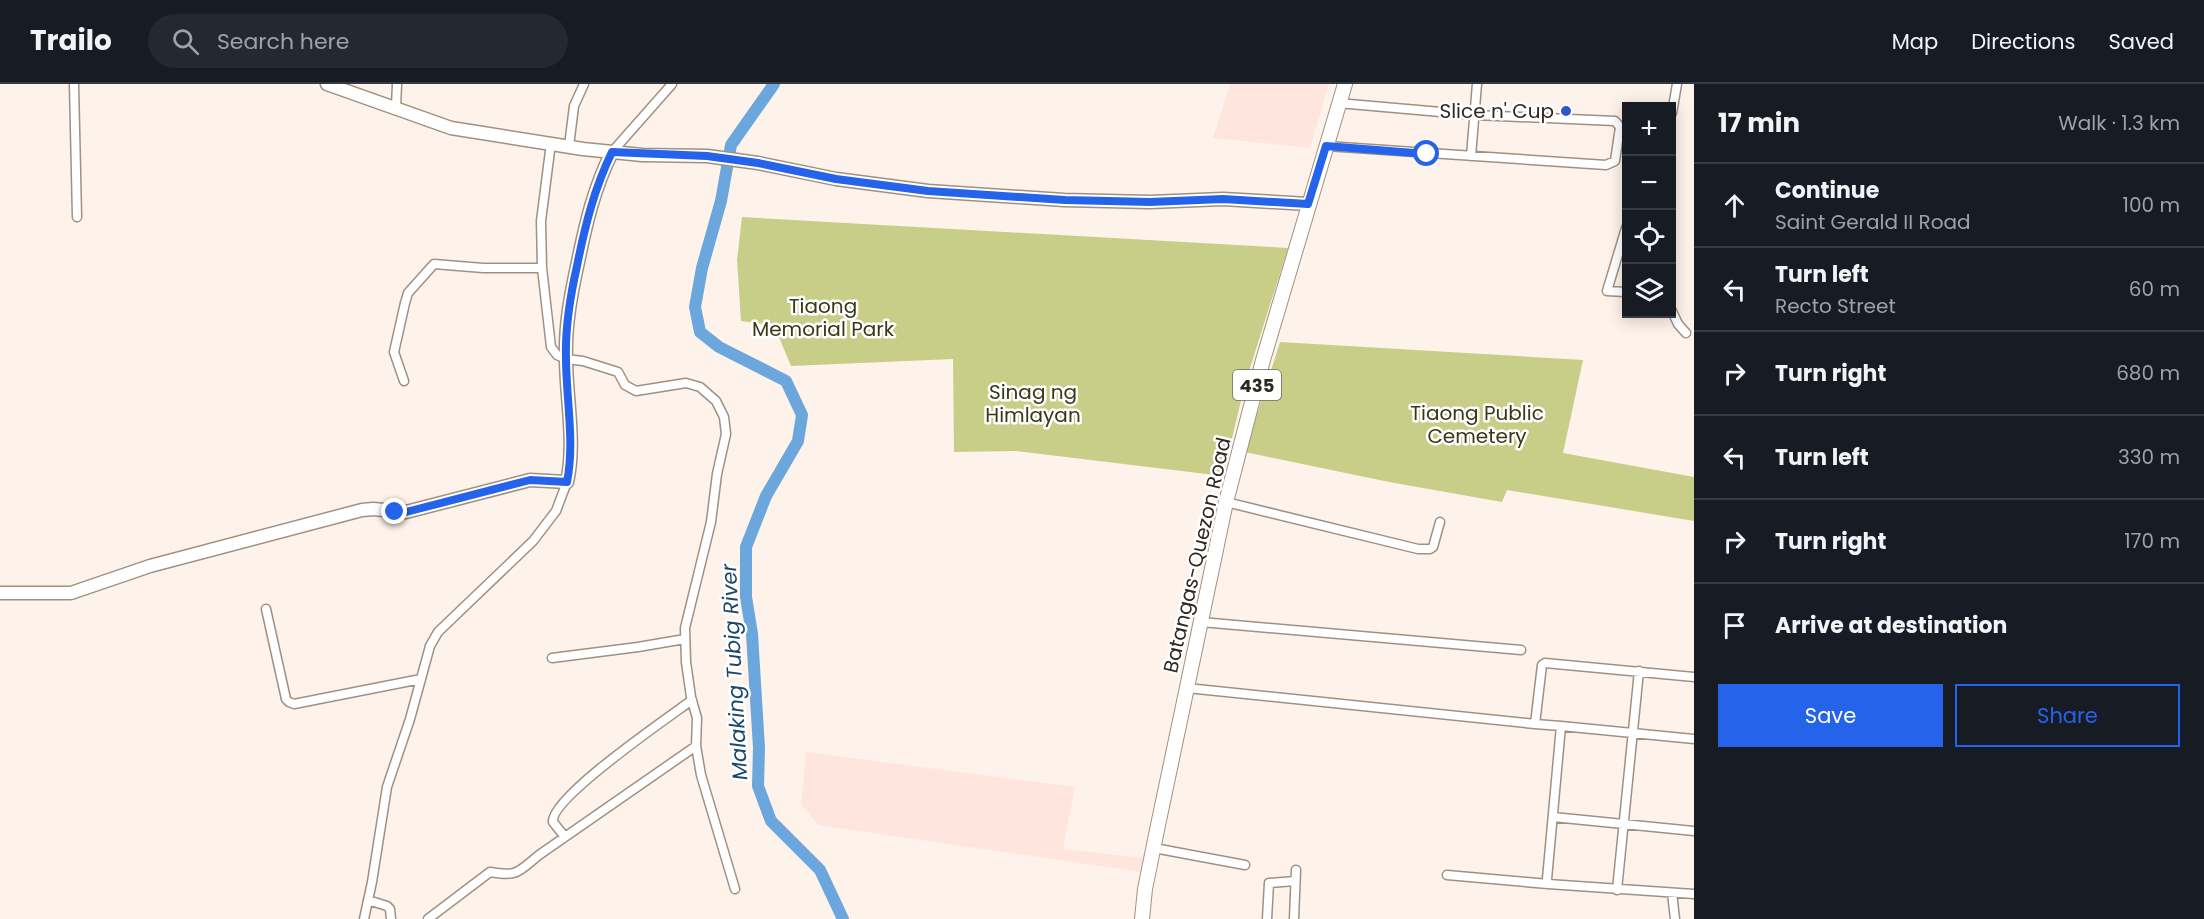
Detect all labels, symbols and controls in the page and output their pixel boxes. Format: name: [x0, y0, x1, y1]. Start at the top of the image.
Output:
search box: [148, 14, 568, 68]
text: Trailo: [30, 21, 112, 60]
icon: search: [169, 25, 202, 58]
text: Search here: [217, 26, 349, 57]
text: Map: [1892, 27, 1938, 56]
text: Directions: [1971, 27, 2075, 56]
text: Saved: [2108, 27, 2174, 56]
place label: Slice n' Cup: [1439, 97, 1554, 125]
map controls: [1622, 102, 1676, 318]
button: +: [1622, 102, 1676, 156]
marker: Slice n' Cup: [1559, 104, 1573, 118]
text: 17 min: [1718, 105, 1800, 141]
text: Walk · 1.3 km: [2058, 109, 2180, 137]
route start: [1413, 140, 1439, 166]
button: −: [1622, 156, 1676, 210]
text: Continue: [1775, 175, 1879, 206]
icon: ahead: [1718, 189, 1751, 222]
text: 100 m: [2123, 191, 2180, 219]
text: Saint Gerald II Road: [1775, 208, 1971, 236]
button: locate: [1622, 210, 1676, 264]
text: Turn left: [1775, 259, 1869, 290]
button: layers: [1622, 264, 1676, 318]
icon: left: [1718, 273, 1751, 306]
text: 60 m: [2129, 275, 2180, 303]
park label: Tiaong Memorial Park: [752, 292, 895, 343]
text: Recto Street: [1775, 292, 1896, 320]
icon: right: [1718, 357, 1751, 390]
text: Turn right: [1775, 358, 1886, 389]
text: 680 m: [2116, 359, 2180, 387]
road number: 435: [1233, 370, 1281, 400]
park label: Sinag ng Himlayan: [985, 378, 1081, 429]
park label: Tiaong Public Cemetery: [1410, 399, 1544, 450]
street label: Batangas-Quezon Road: [1156, 434, 1238, 676]
icon: left: [1718, 441, 1751, 474]
text: Turn left: [1775, 442, 1869, 473]
text: 330 m: [2118, 443, 2180, 471]
route end: [381, 498, 407, 524]
icon: right: [1718, 525, 1751, 558]
text: Turn right: [1775, 526, 1886, 557]
text: 170 m: [2124, 527, 2180, 555]
water label: Malaking Tubig River: [714, 562, 754, 781]
icon: arrive: [1718, 609, 1751, 642]
text: Arrive at destination: [1775, 610, 2007, 641]
button: Save: [1718, 684, 1943, 747]
button: Share: [1955, 684, 2180, 747]

